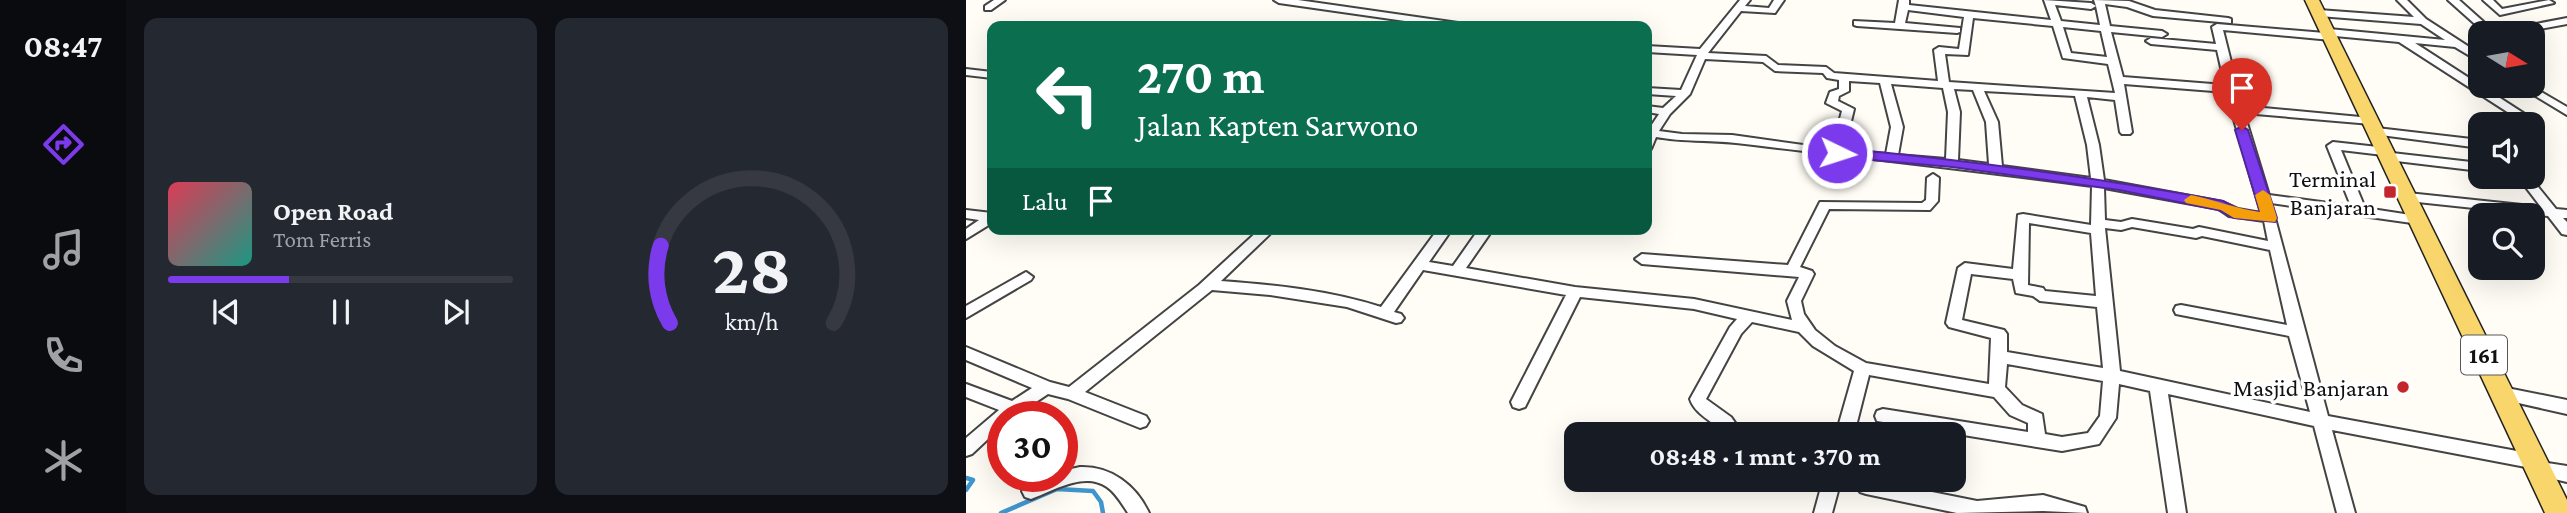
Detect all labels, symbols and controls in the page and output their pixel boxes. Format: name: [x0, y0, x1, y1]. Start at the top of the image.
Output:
north arrow: [2468, 21, 2544, 98]
map controls: [2468, 21, 2545, 280]
text: 08:47: [24, 28, 102, 64]
icon: left: [1022, 49, 1113, 140]
text: 270 m: [1137, 49, 1265, 104]
pin: [2212, 58, 2272, 130]
icon: arrive: [2223, 69, 2261, 107]
text: Jalan Kapten Sarwono: [1137, 107, 1418, 143]
button: sound: [2468, 112, 2545, 189]
position arrow: [1800, 116, 1874, 190]
icon: directions: [39, 120, 88, 169]
place label: Terminal Banjaran: [2289, 165, 2376, 220]
icon: arrive: [1082, 182, 1120, 220]
marker: Terminal Banjaran: [2382, 184, 2398, 200]
text: Lalu: [1022, 187, 1068, 216]
text: Open Road: [273, 197, 393, 226]
button: search: [2468, 203, 2545, 280]
icon: music: [39, 225, 88, 274]
text: Tom Ferris: [273, 226, 371, 252]
text: 28: [712, 228, 791, 309]
icon: previous: [207, 293, 245, 331]
icon: pause: [322, 293, 360, 331]
icon: next: [437, 293, 475, 331]
text: km/h: [725, 307, 778, 334]
icon: phone: [39, 331, 88, 380]
road number: 161: [2461, 336, 2507, 374]
place label: Masjid Banjaran: [2233, 374, 2389, 401]
marker: Masjid Banjaran: [2395, 379, 2411, 395]
speed limit sign: 30: [987, 401, 1078, 492]
icon: climate: [39, 436, 88, 485]
text: 08:48 · 1 mnt · 370 m: [1650, 442, 1880, 471]

